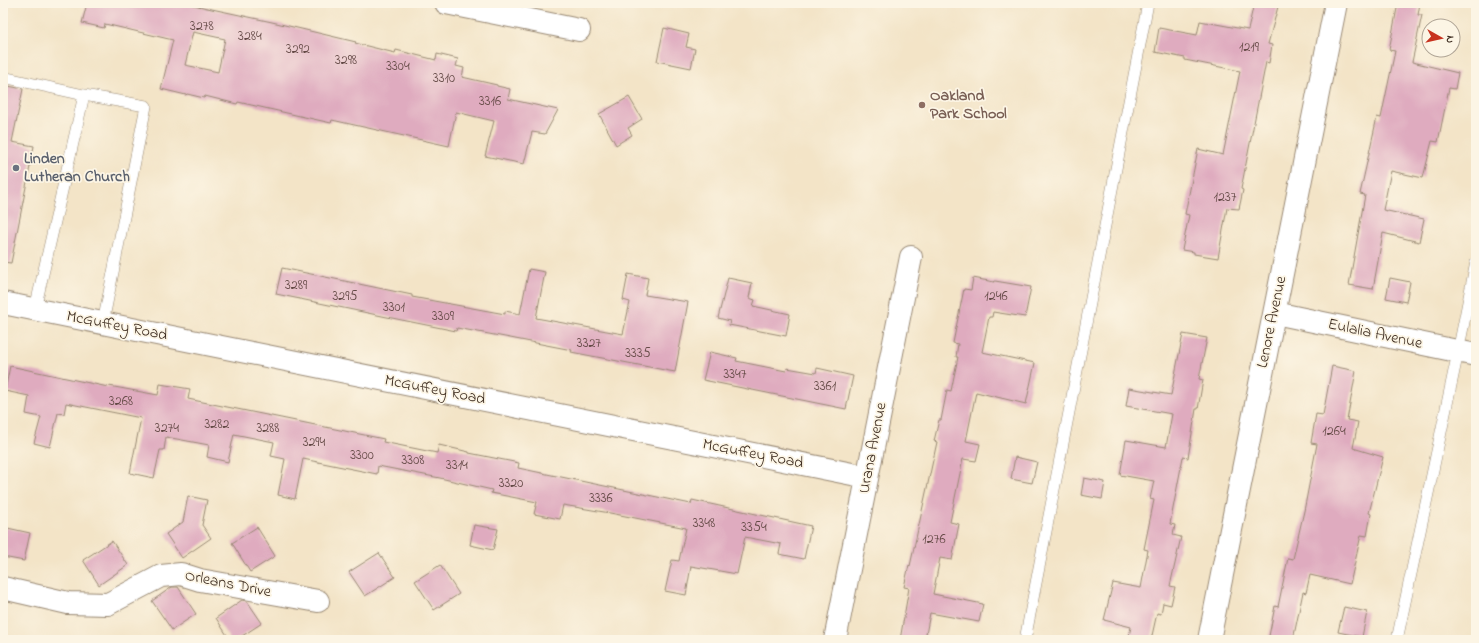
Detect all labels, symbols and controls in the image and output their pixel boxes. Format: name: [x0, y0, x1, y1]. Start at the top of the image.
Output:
house number: 3278: [190, 16, 214, 37]
north arrow: [1421, 18, 1461, 58]
house number: 3284: [238, 26, 262, 47]
text: N: [1441, 34, 1458, 44]
house number: 1219: [1239, 37, 1260, 58]
house number: 3292: [286, 39, 310, 60]
house number: 3298: [335, 50, 357, 71]
house number: 3304: [386, 56, 410, 77]
house number: 3310: [433, 68, 455, 89]
place label: Oakland Park School: [930, 84, 1007, 126]
house number: 3316: [479, 91, 501, 112]
marker: Oakland Park School: [917, 100, 927, 110]
place label: Linden Lutheran Church: [24, 147, 130, 189]
marker: Linden Lutheran Church: [11, 163, 21, 173]
house number: 1237: [1214, 187, 1237, 208]
street label: Lenore Avenue: [1251, 273, 1294, 370]
house number: 3289: [285, 275, 308, 296]
house number: 3295: [333, 286, 357, 307]
house number: 1246: [984, 286, 1008, 307]
house number: 3301: [383, 297, 406, 318]
street label: McGuffey Road: [64, 304, 170, 348]
house number: 3309: [432, 306, 455, 327]
street label: Eulalia Avenue: [1325, 312, 1425, 356]
house number: 3327: [577, 333, 601, 354]
house number: 3335: [625, 343, 651, 364]
house number: 3347: [723, 364, 747, 385]
street label: McGuffey Road: [382, 368, 488, 412]
house number: 3361: [814, 376, 837, 397]
house number: 3268: [109, 391, 133, 412]
street label: Urana Avenue: [852, 400, 894, 495]
house number: 3282: [205, 414, 230, 435]
house number: 3274: [155, 418, 179, 439]
house number: 3288: [256, 418, 280, 439]
house number: 1264: [1322, 421, 1346, 442]
house number: 3294: [303, 432, 326, 453]
street label: McGuffey Road: [700, 432, 806, 476]
house number: 3300: [350, 445, 374, 466]
house number: 3308: [402, 450, 424, 471]
house number: 3314: [446, 455, 468, 476]
house number: 3320: [499, 473, 523, 494]
house number: 3336: [589, 488, 613, 509]
house number: 3348: [693, 513, 715, 534]
house number: 3354: [741, 517, 767, 538]
house number: 1276: [922, 529, 946, 550]
street label: Orleans Drive: [183, 564, 274, 604]

